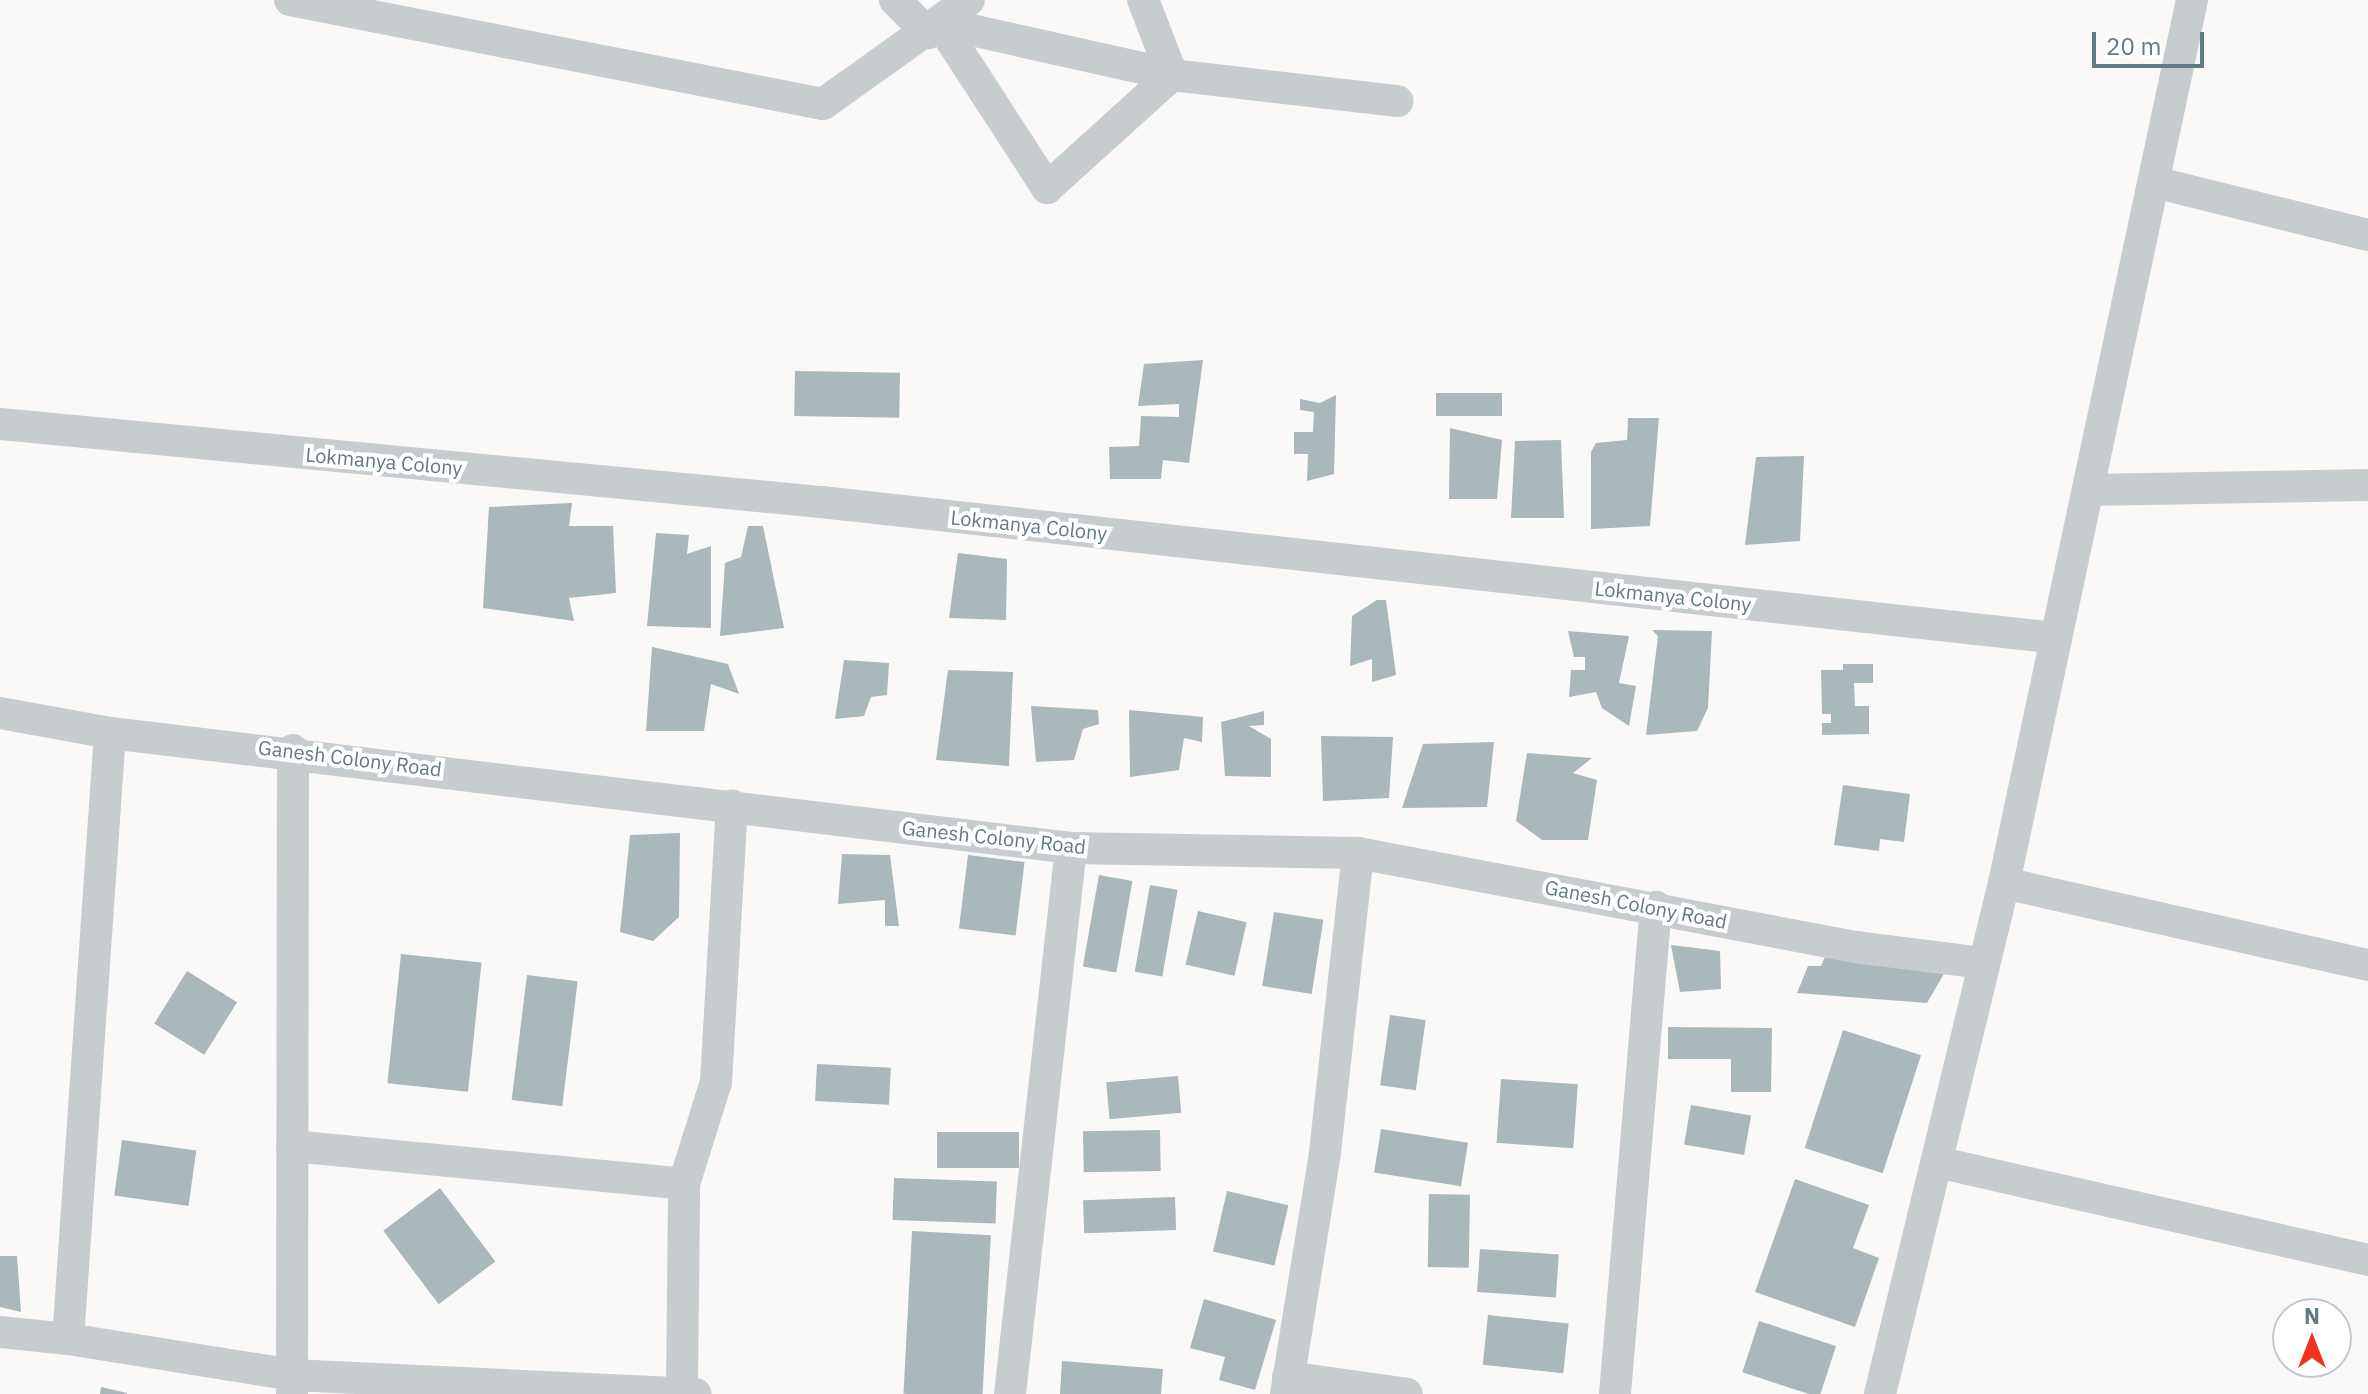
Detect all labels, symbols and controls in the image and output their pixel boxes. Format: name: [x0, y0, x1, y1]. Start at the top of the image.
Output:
scale bar: [2096, 16, 2208, 66]
text: 20 m: [2106, 30, 2161, 62]
street label: Lokmanya Colony: [305, 442, 463, 480]
street label: Lokmanya Colony: [949, 505, 1109, 545]
street label: Lokmanya Colony: [1593, 576, 1753, 616]
street label: Ganesh Colony Road: [257, 735, 443, 781]
street label: Ganesh Colony Road: [901, 815, 1087, 859]
street label: Ganesh Colony Road: [1543, 875, 1729, 933]
north arrow: [2272, 1298, 2352, 1378]
text: N: [2304, 1301, 2320, 1330]

